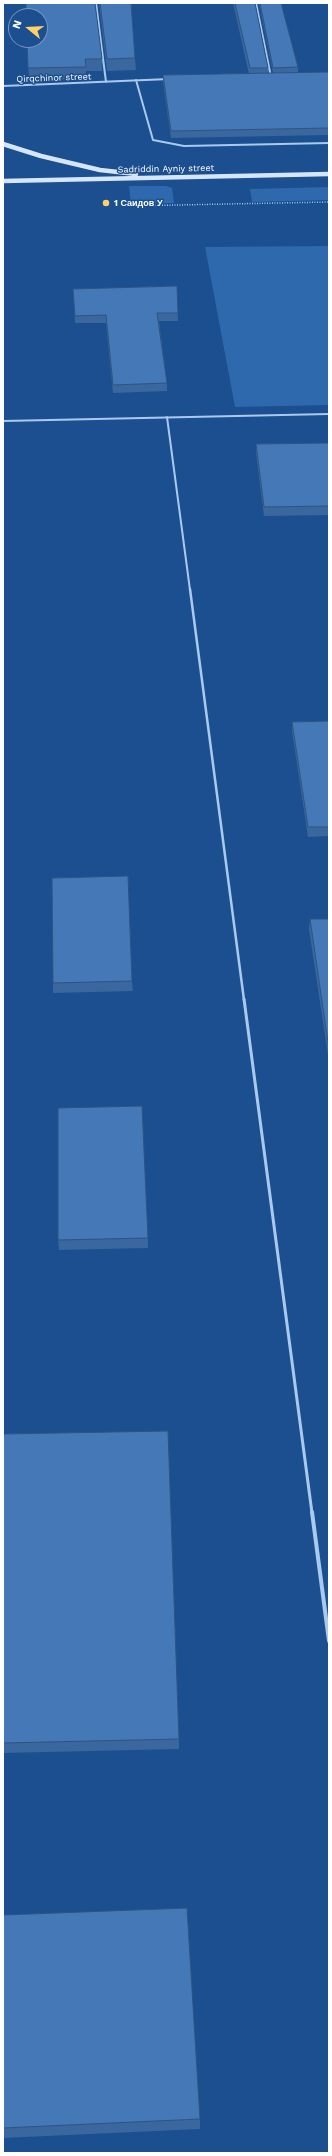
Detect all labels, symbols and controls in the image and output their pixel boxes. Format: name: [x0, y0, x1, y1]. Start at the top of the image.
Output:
north arrow: [8, 8, 48, 48]
text: N: [10, 19, 25, 30]
street label: Qirqchinor street: [16, 71, 92, 85]
street label: Sadriddin Ayniy street: [118, 163, 214, 175]
marker: 1 Саидов У: [101, 198, 111, 208]
place label: 1 Саидов У: [114, 198, 163, 208]

